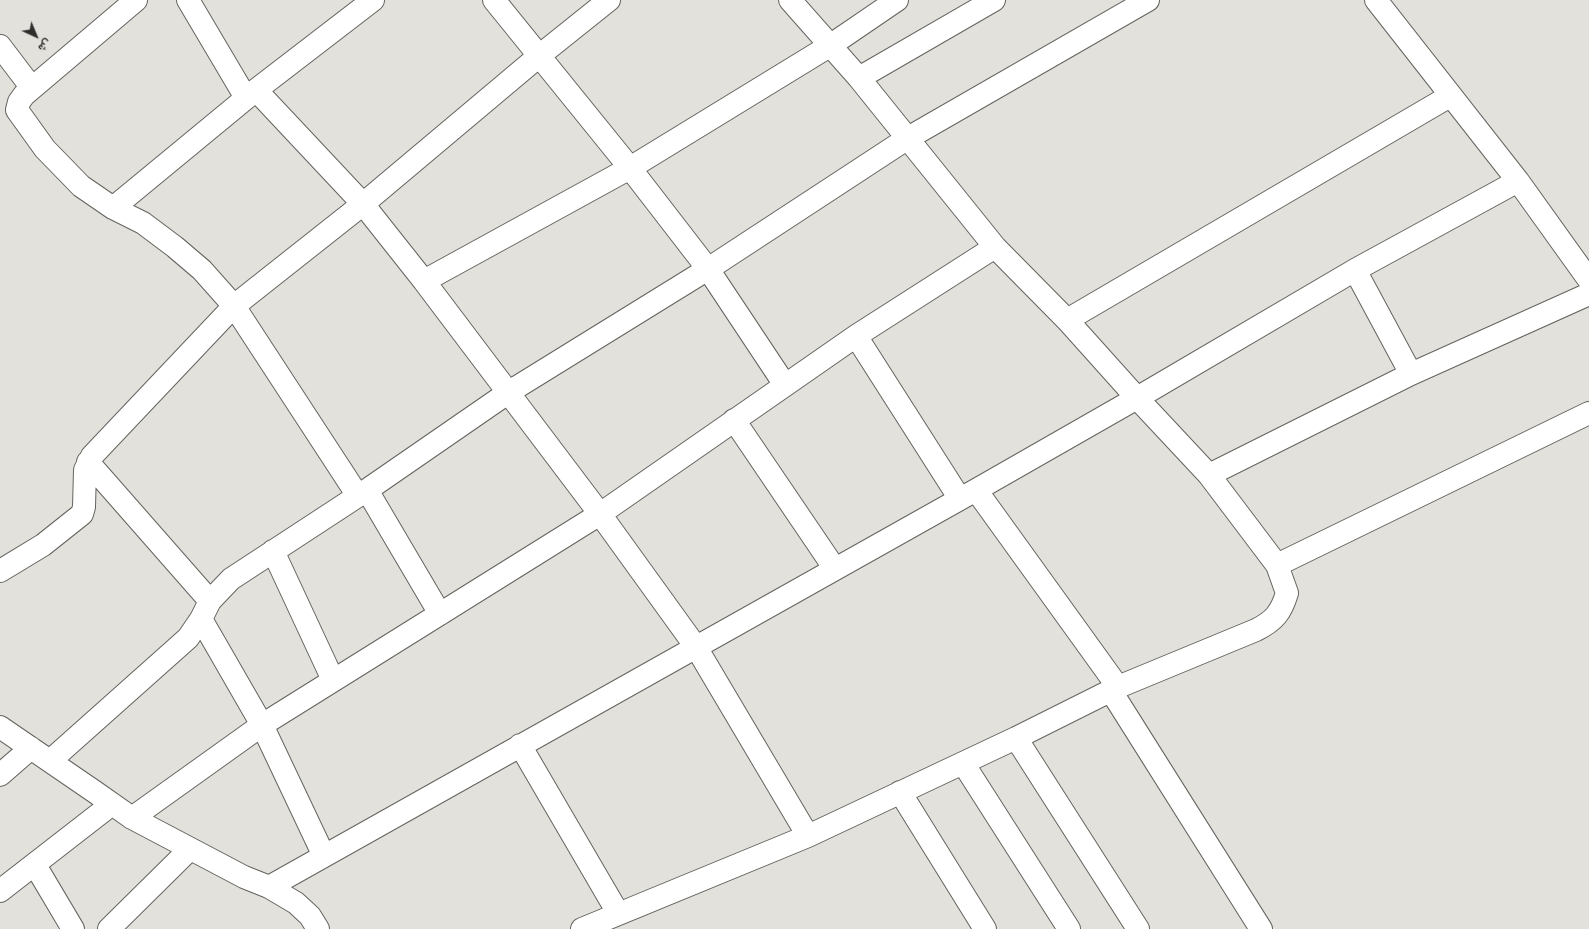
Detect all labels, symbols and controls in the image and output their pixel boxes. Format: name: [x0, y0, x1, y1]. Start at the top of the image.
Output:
north arrow: [16, 16, 56, 56]
text: ش: [35, 36, 54, 54]

